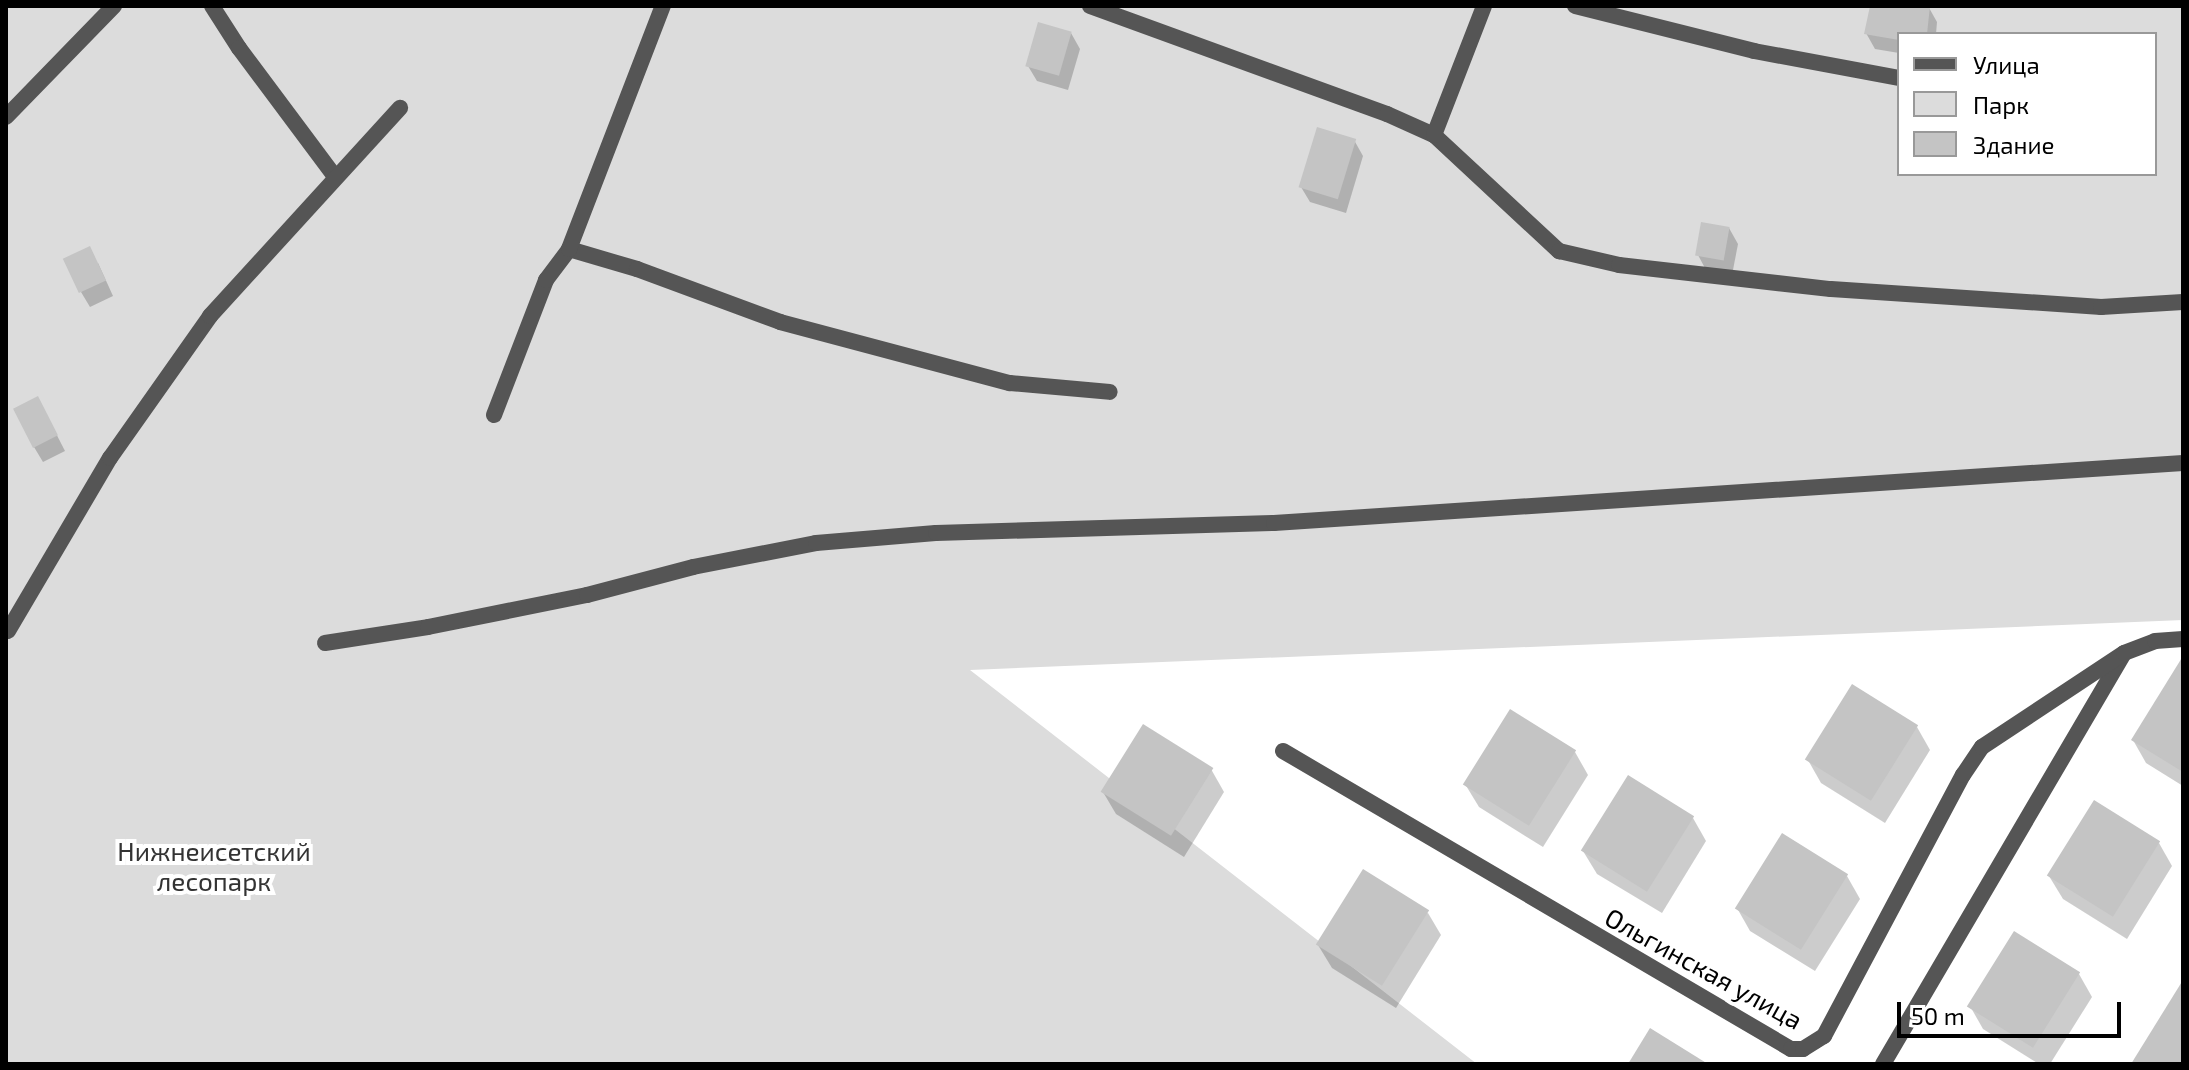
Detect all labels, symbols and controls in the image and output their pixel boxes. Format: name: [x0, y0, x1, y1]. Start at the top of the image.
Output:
legend: [1897, 32, 2157, 176]
text: Улица: [1973, 50, 2040, 79]
text: Парк: [1973, 90, 2029, 119]
text: Здание: [1973, 130, 2055, 159]
park label: Нижнеисетский лесопарк: [117, 835, 311, 896]
street label: Ольгинская улица: [1600, 901, 1808, 1035]
scale bar: [1901, 986, 2125, 1036]
text: 50 m: [1911, 1001, 1965, 1030]

